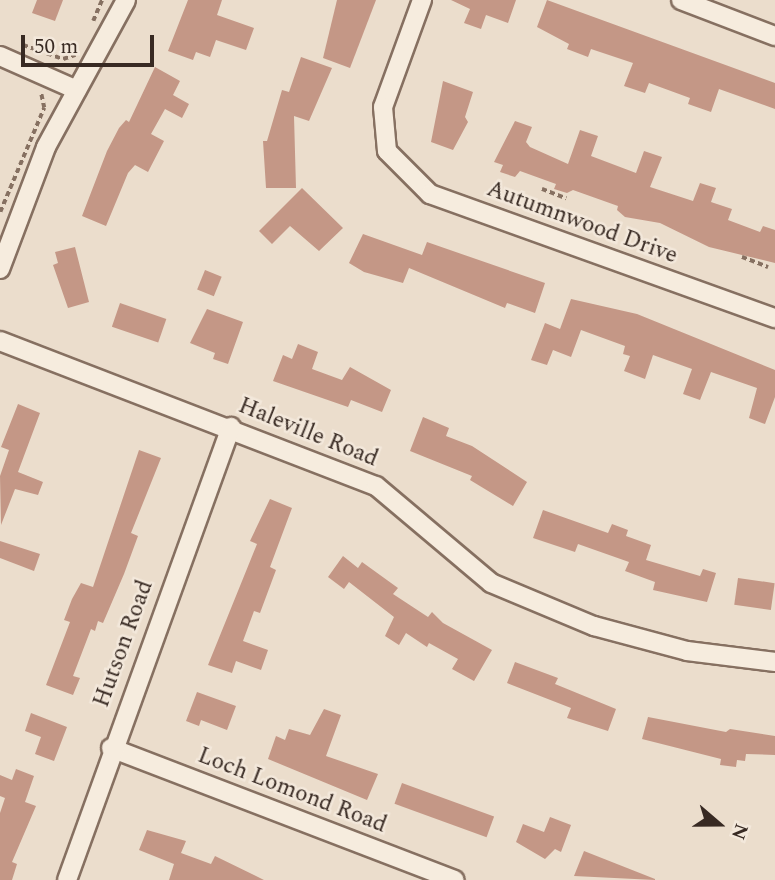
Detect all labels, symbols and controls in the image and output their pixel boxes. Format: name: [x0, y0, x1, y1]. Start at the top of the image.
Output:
scale bar: [24, 21, 158, 65]
text: 50 m: [34, 31, 78, 63]
street label: Autumnwood Drive: [483, 176, 681, 270]
street label: Haleville Road: [234, 392, 382, 474]
street label: Hutson Road: [88, 577, 160, 711]
street label: Loch Lomond Road: [194, 742, 390, 840]
north arrow: [684, 789, 754, 859]
text: N: [723, 819, 755, 844]

